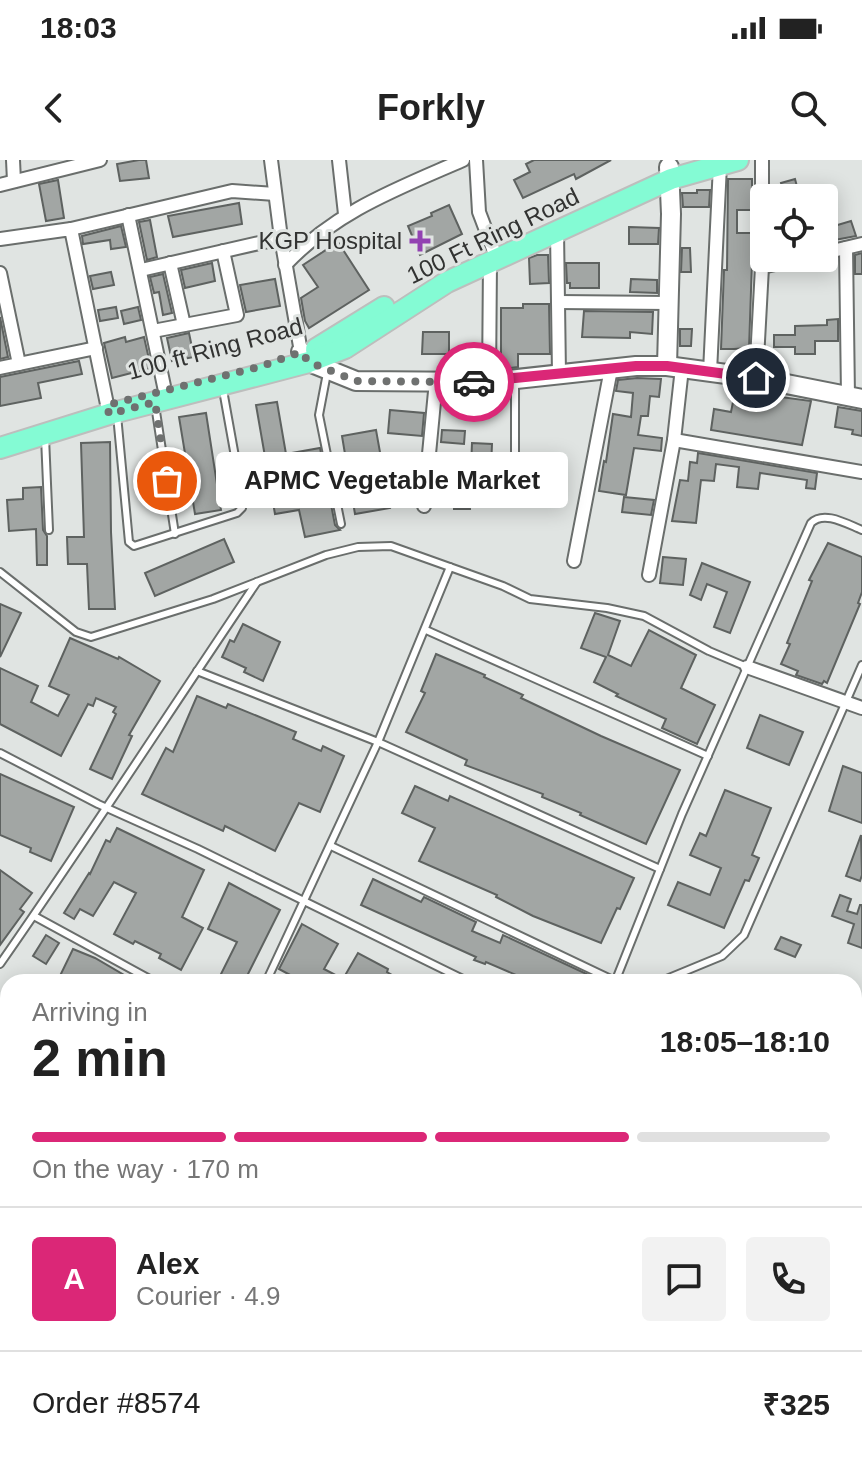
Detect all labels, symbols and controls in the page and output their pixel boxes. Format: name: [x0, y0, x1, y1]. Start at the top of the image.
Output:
text: 18:03: [40, 11, 117, 44]
icon: back: [32, 86, 76, 130]
icon: search: [786, 86, 830, 130]
text: Forkly: [377, 87, 485, 128]
street label: 100 Ft Ring Road: [402, 182, 583, 289]
map controls: [750, 184, 838, 272]
button: locate: [750, 184, 838, 272]
place label: KGP Hospital: [258, 227, 402, 254]
marker: KGP Hospital: [409, 230, 431, 252]
street label: 100 ft Ring Road: [124, 312, 305, 385]
courier: [434, 342, 514, 422]
pin: [722, 344, 790, 412]
icon: home: [734, 356, 778, 400]
icon: car: [452, 360, 496, 404]
pin: [133, 447, 201, 515]
callout: APMC Vegetable Market: [215, 453, 567, 509]
icon: bag: [145, 459, 189, 503]
text: APMC Vegetable Market: [244, 465, 540, 495]
text: Arriving in: [32, 997, 148, 1027]
text: 18:05–18:10: [660, 1025, 830, 1058]
text: 2 min: [32, 1029, 168, 1087]
text: On the way · 170 m: [32, 1154, 259, 1184]
button: chat: [642, 1237, 726, 1321]
button: phone: [746, 1237, 830, 1321]
text: Alex: [136, 1247, 199, 1280]
text: A: [63, 1262, 85, 1295]
text: Courier · 4.9: [136, 1281, 281, 1311]
text: Order #8574: [32, 1386, 200, 1419]
text: ₹325: [763, 1388, 830, 1421]

